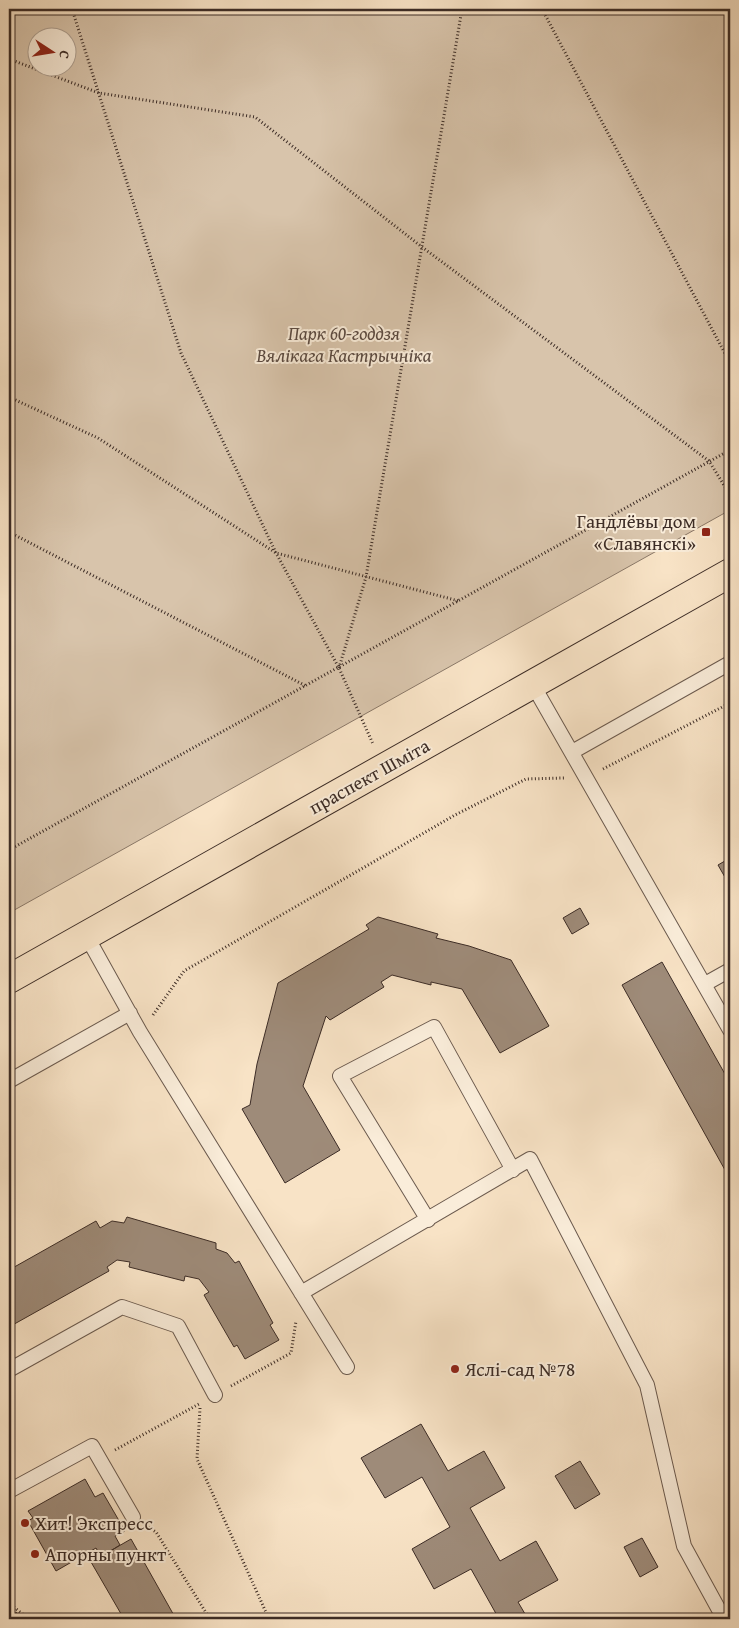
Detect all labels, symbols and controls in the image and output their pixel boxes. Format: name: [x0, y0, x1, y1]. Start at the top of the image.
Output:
north arrow: [28, 28, 78, 78]
text: С: [54, 49, 75, 61]
park label: Парк 60-годдзя Вялікага Кастрычніка: [255, 319, 432, 369]
place label: Гандлёвы дом «Славянскі»: [577, 507, 696, 557]
marker: Гандлёвы дом «Славянскі»: [700, 526, 712, 538]
street label: праспект Шміта: [303, 731, 435, 821]
place label: Яслі-сад №78: [464, 1355, 575, 1383]
marker: Яслі-сад №78: [449, 1363, 461, 1375]
place label: Хит! Экспресс: [35, 1509, 153, 1537]
marker: Хит! Экспресс: [19, 1517, 31, 1529]
place label: Апорны пункт: [45, 1540, 167, 1568]
marker: Апорны пункт: [29, 1548, 41, 1560]

